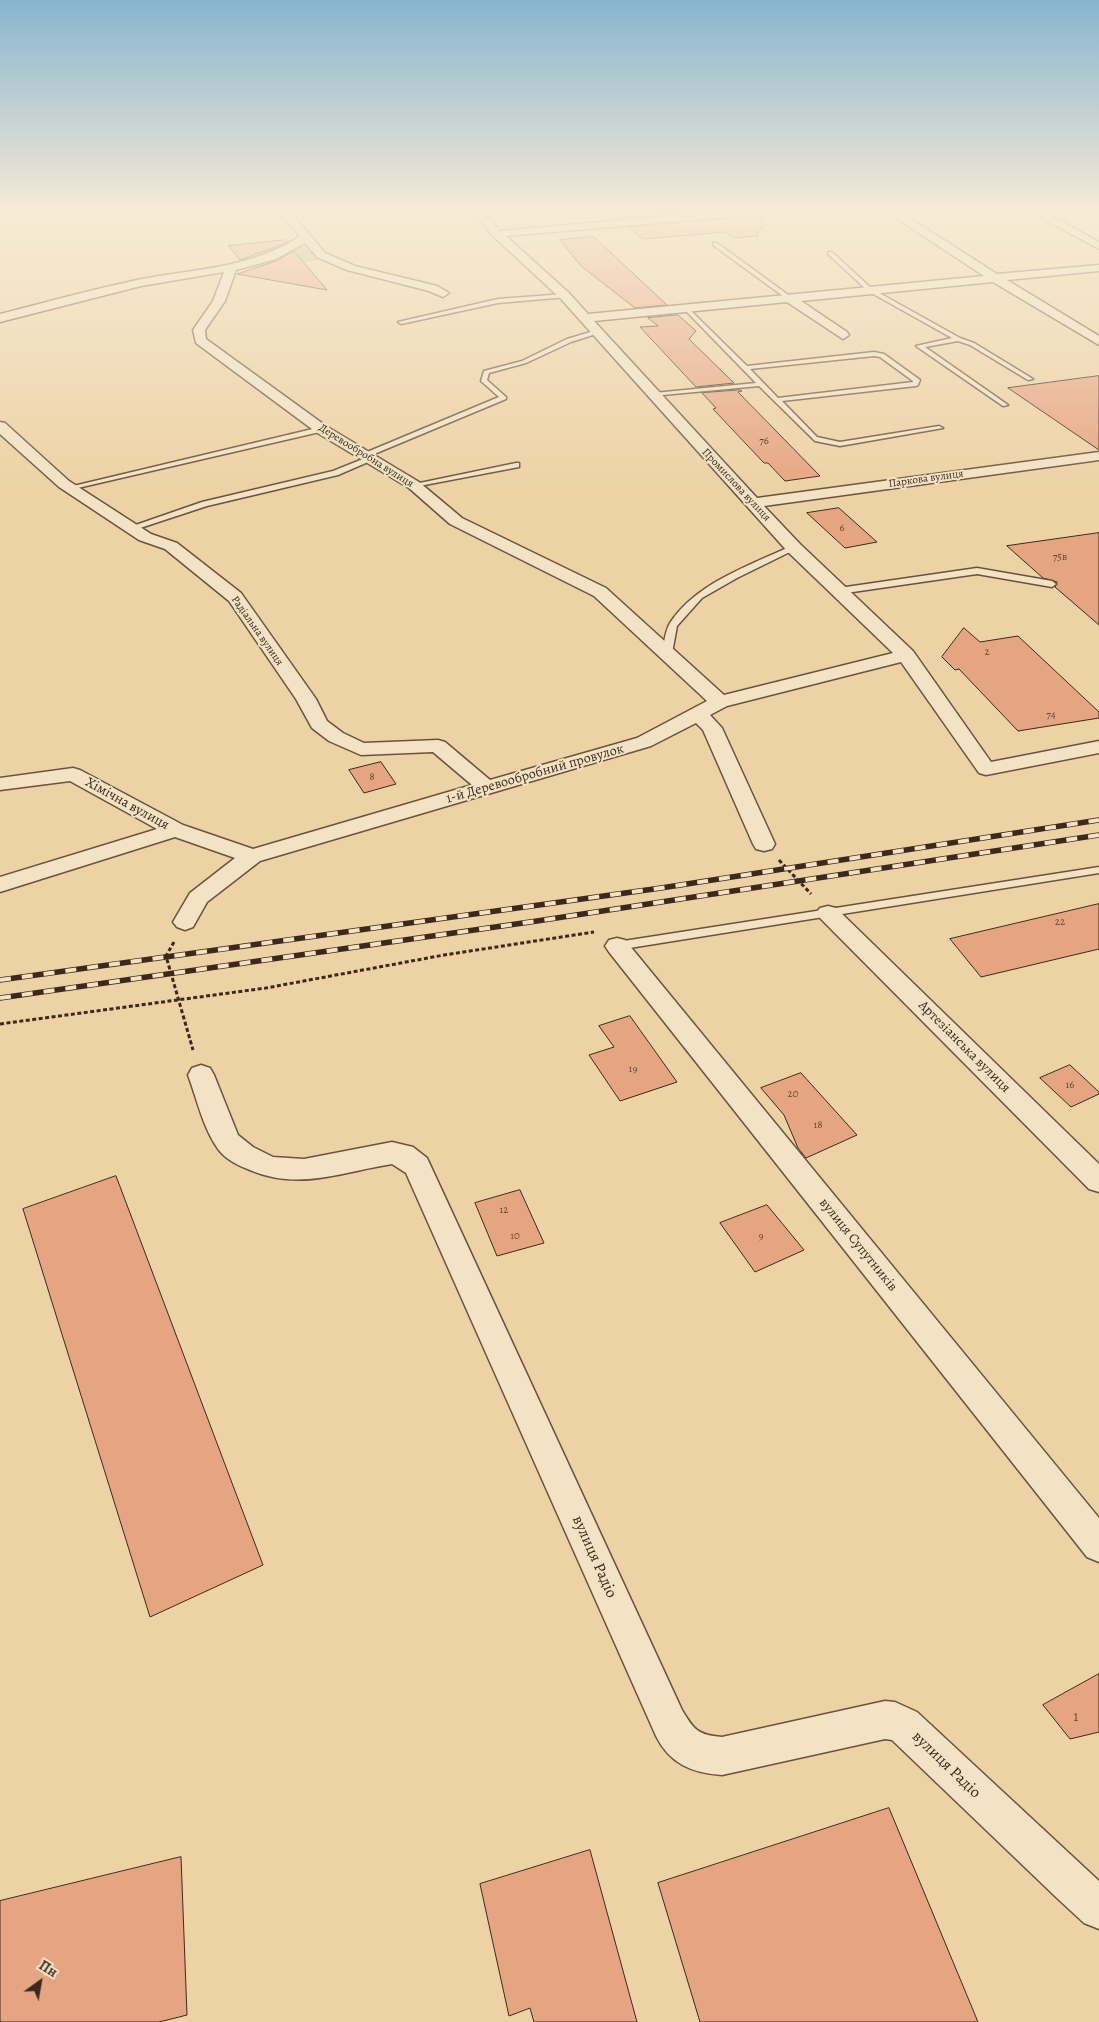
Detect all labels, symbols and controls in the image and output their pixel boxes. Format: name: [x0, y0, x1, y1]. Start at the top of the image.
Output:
street label: Деревообробна вулиця: [316, 421, 416, 491]
house number: 76: [759, 434, 769, 448]
street label: Промислова вулиця: [699, 446, 773, 524]
street label: Паркова вулиця: [888, 467, 964, 491]
house number: 6: [839, 521, 845, 535]
house number: 75в: [1053, 550, 1067, 564]
street label: Радіальна вулиця: [228, 594, 286, 668]
house number: 2: [984, 645, 990, 659]
house number: 74: [1046, 708, 1056, 722]
street label: 1-й Деревообробний провулок: [444, 741, 626, 807]
house number: 8: [369, 770, 375, 784]
street label: Хімічна вулиця: [82, 774, 172, 834]
house number: 22: [1055, 915, 1065, 929]
street label: Артезіанська вулиця: [914, 997, 1014, 1097]
house number: 19: [629, 1062, 637, 1076]
house number: 16: [1066, 1078, 1074, 1092]
house number: 20: [787, 1087, 799, 1101]
house number: 18: [813, 1118, 823, 1132]
street label: вулиця Супутників: [815, 1195, 901, 1295]
house number: 12: [500, 1203, 508, 1217]
house number: 10: [510, 1229, 520, 1243]
house number: 9: [758, 1229, 764, 1243]
street label: вулиця Радіо: [567, 1513, 621, 1601]
house number: 1: [1074, 1710, 1078, 1726]
street label: вулиця Радіо: [908, 1727, 984, 1803]
text: Пн: [35, 1956, 61, 1982]
north arrow: [15, 1957, 65, 2007]

